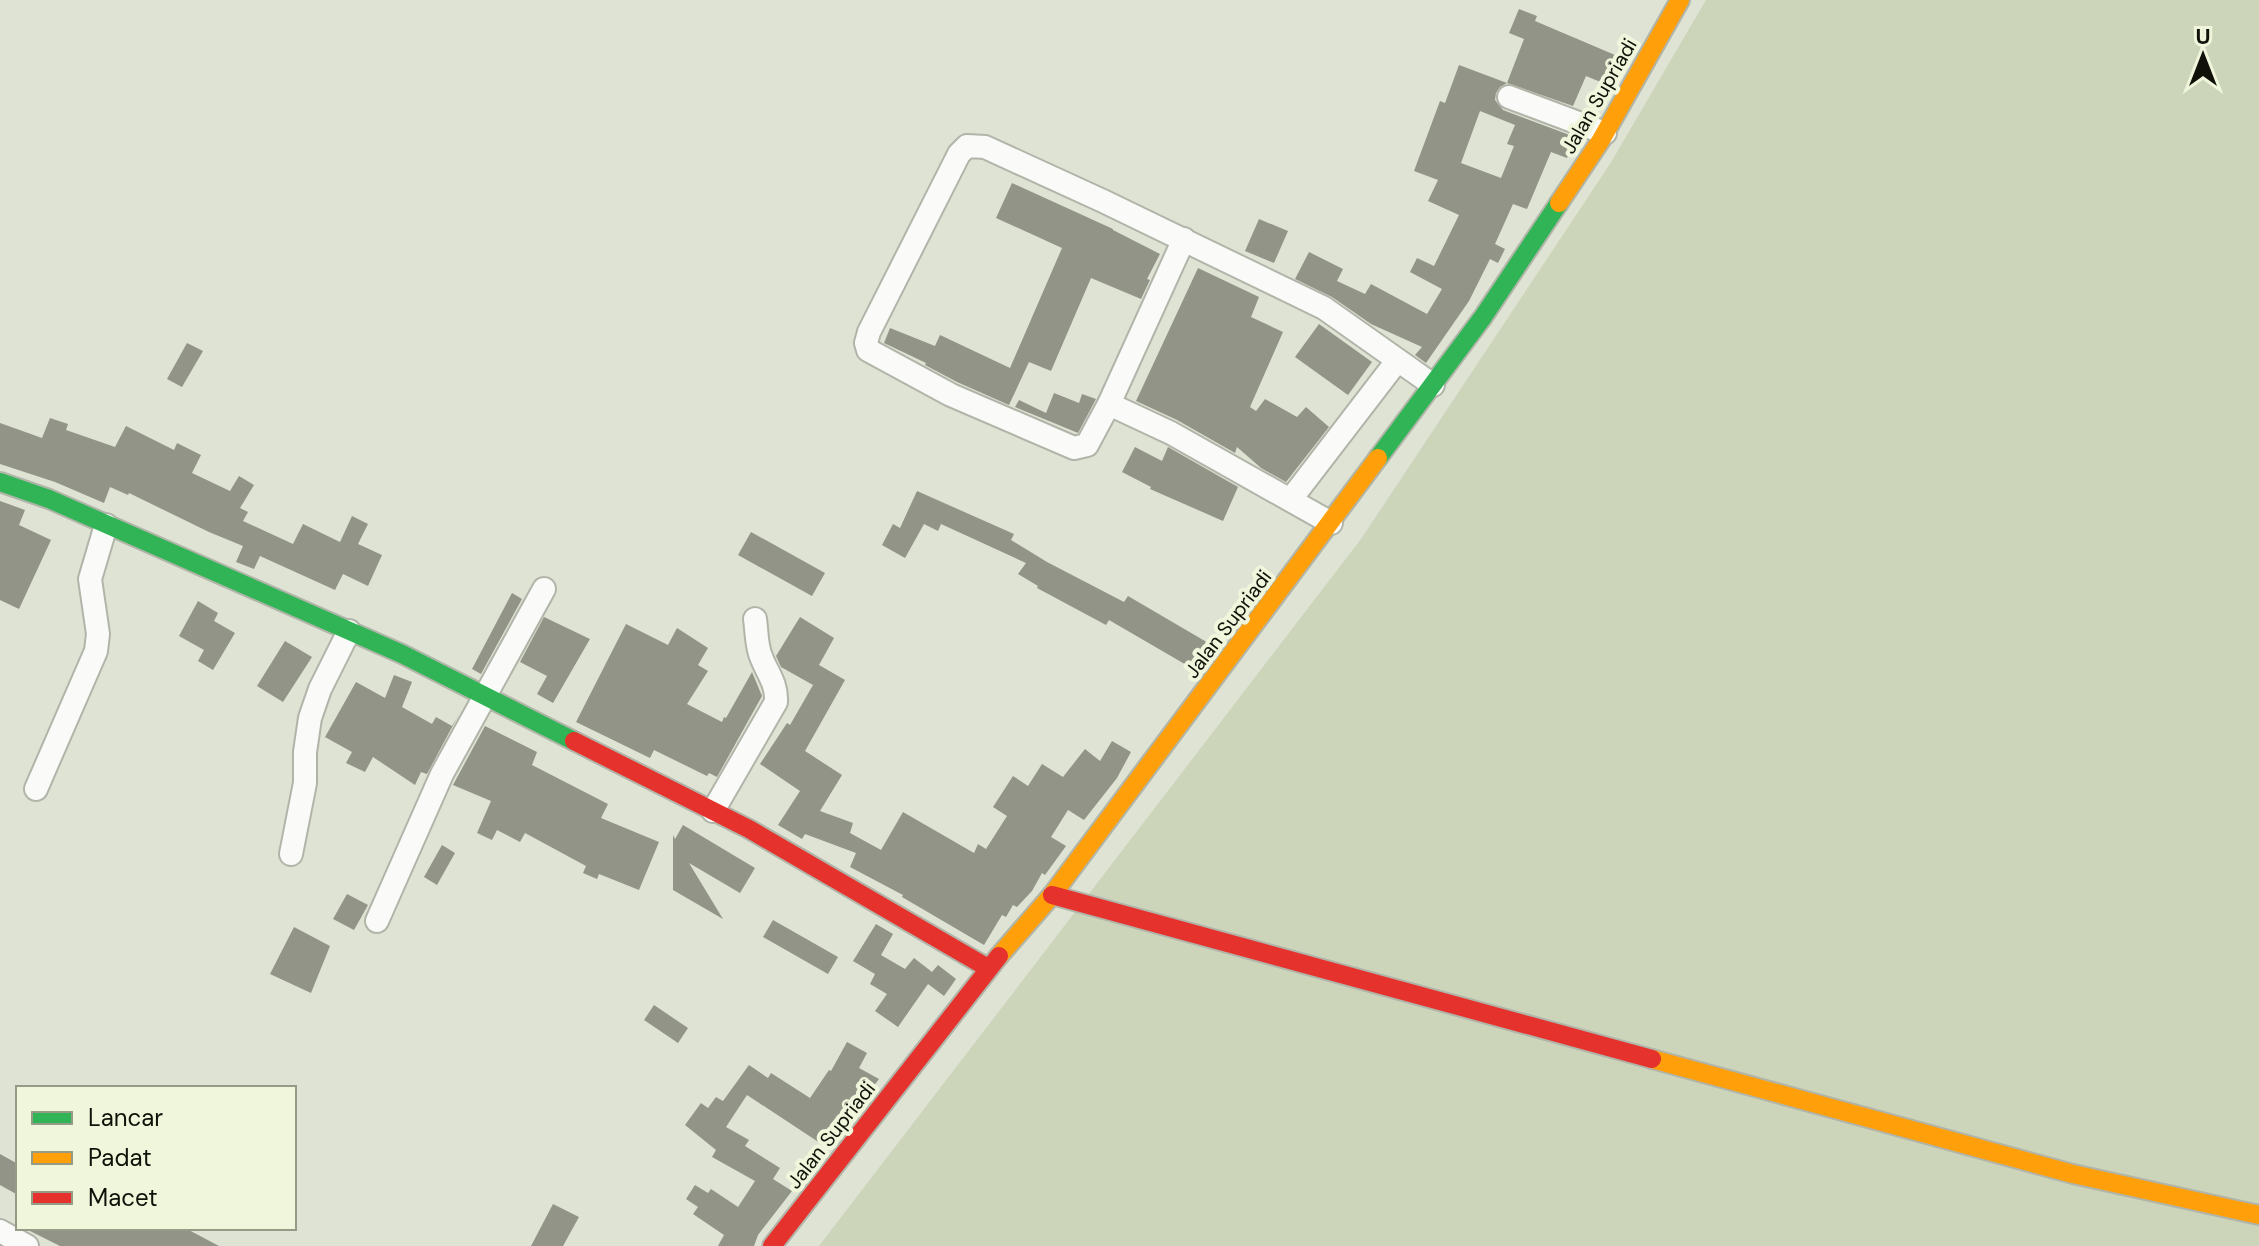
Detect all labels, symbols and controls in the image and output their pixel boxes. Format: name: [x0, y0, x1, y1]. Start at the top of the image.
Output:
north arrow: [2163, 16, 2243, 96]
text: U: [2195, 22, 2211, 51]
street label: Jalan Supriadi: [1555, 34, 1643, 158]
street label: Jalan Supriadi: [1179, 565, 1277, 683]
street label: Jalan Supriadi: [781, 1076, 881, 1194]
legend: [16, 1086, 296, 1230]
text: Lancar: [88, 1102, 163, 1133]
text: Padat: [88, 1142, 152, 1173]
text: Macet: [88, 1182, 158, 1213]

